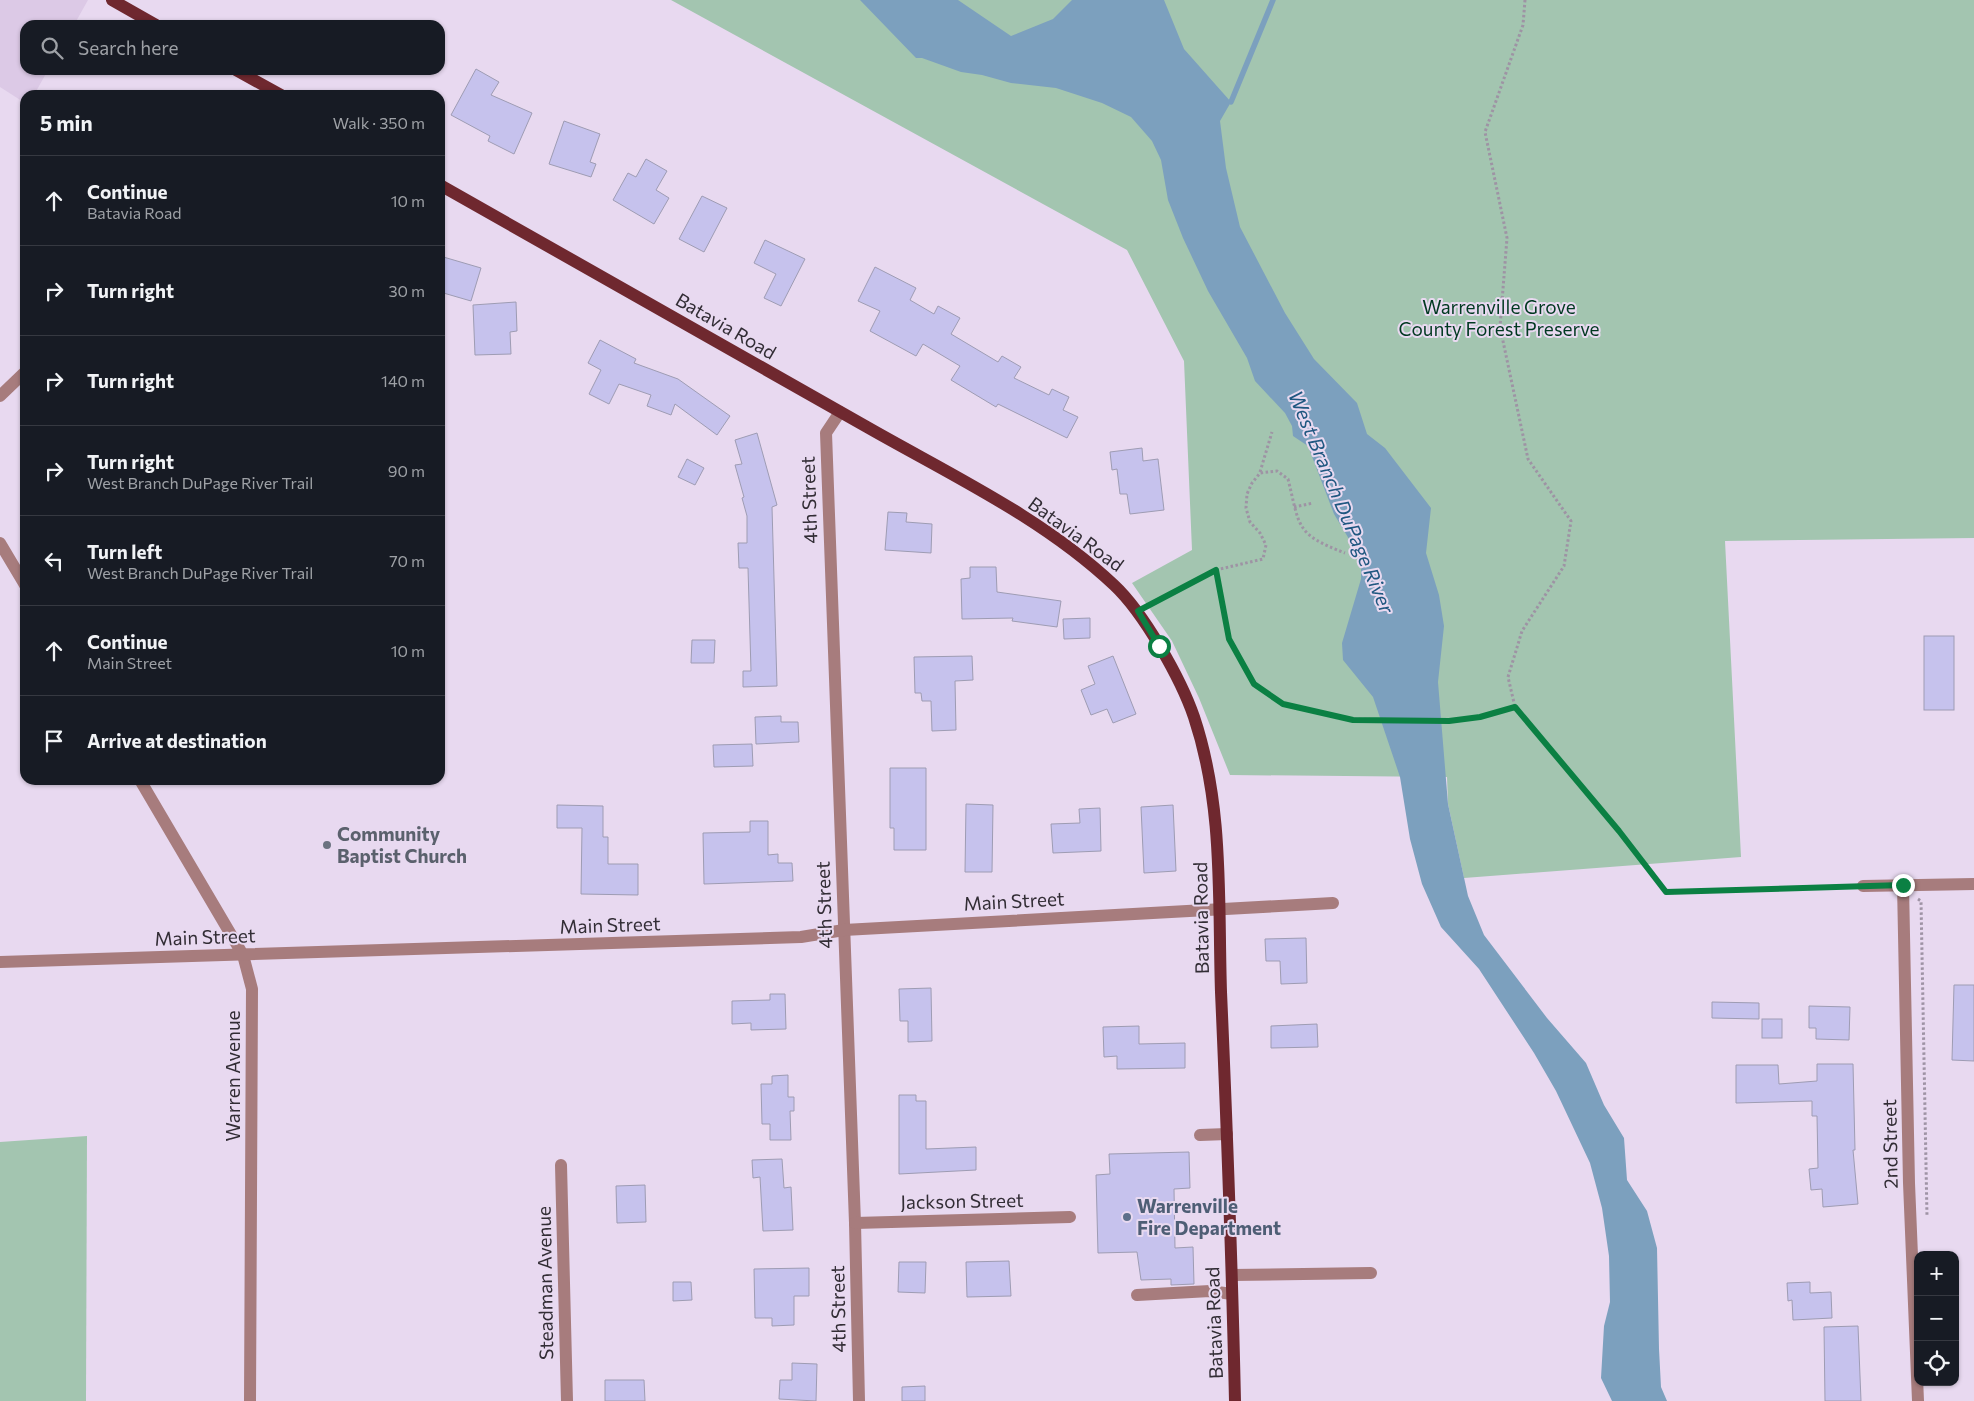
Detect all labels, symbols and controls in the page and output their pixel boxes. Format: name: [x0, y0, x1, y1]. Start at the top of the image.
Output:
search box: [20, 20, 445, 75]
icon: search: [38, 34, 66, 62]
text: Search here: [78, 36, 178, 59]
text: 5 min: [40, 110, 93, 135]
text: Walk · 350 m: [333, 113, 425, 132]
text: Continue: [87, 180, 167, 203]
icon: ahead: [40, 187, 68, 215]
text: 10 m: [391, 191, 425, 210]
text: Batavia Road: [87, 203, 182, 222]
icon: right: [40, 277, 68, 305]
text: Turn right: [87, 279, 174, 302]
text: 30 m: [388, 281, 425, 300]
street label: Batavia Road: [672, 288, 781, 364]
park label: Warrenville Grove County Forest Preserve: [1398, 295, 1600, 340]
icon: right: [40, 367, 68, 395]
text: Turn right: [87, 369, 174, 392]
text: 140 m: [381, 371, 425, 390]
water label: West Branch DuPage River: [1284, 387, 1400, 618]
text: Turn right: [87, 450, 174, 473]
street label: 4th Street: [795, 456, 822, 544]
icon: right: [40, 457, 68, 485]
text: 90 m: [388, 461, 425, 480]
text: West Branch DuPage River Trail: [87, 473, 313, 492]
street label: Batavia Road: [1024, 491, 1128, 576]
text: Turn left: [87, 540, 162, 563]
icon: left: [40, 547, 68, 575]
text: 70 m: [389, 551, 425, 570]
text: West Branch DuPage River Trail: [87, 563, 313, 582]
text: Continue: [87, 630, 167, 653]
route start: [1148, 635, 1171, 658]
icon: ahead: [40, 637, 68, 665]
text: 10 m: [391, 641, 425, 660]
text: Main Street: [87, 653, 172, 672]
icon: arrive: [40, 727, 68, 755]
text: Arrive at destination: [87, 729, 267, 752]
place label: Community Baptist Church: [337, 822, 467, 867]
marker: Community Baptist Church: [321, 839, 333, 851]
street label: 4th Street: [810, 861, 837, 949]
street label: Batavia Road: [1188, 862, 1213, 974]
route end: [1892, 874, 1915, 897]
street label: Main Street: [963, 886, 1065, 915]
street label: Main Street: [559, 911, 661, 938]
street label: Main Street: [154, 923, 256, 950]
street label: Warren Avenue: [221, 1010, 244, 1142]
street label: 2nd Street: [1877, 1099, 1902, 1189]
street label: Jackson Street: [900, 1188, 1024, 1213]
place label: Warrenville Fire Department: [1137, 1194, 1281, 1239]
street label: Steadman Avenue: [532, 1206, 557, 1360]
marker: Warrenville Fire Department: [1121, 1211, 1133, 1223]
map controls: [1914, 1251, 1959, 1386]
button: +: [1914, 1251, 1959, 1296]
street label: 4th Street: [825, 1265, 850, 1353]
street label: Batavia Road: [1200, 1267, 1227, 1380]
button: −: [1914, 1296, 1959, 1341]
button: locate: [1914, 1341, 1959, 1386]

